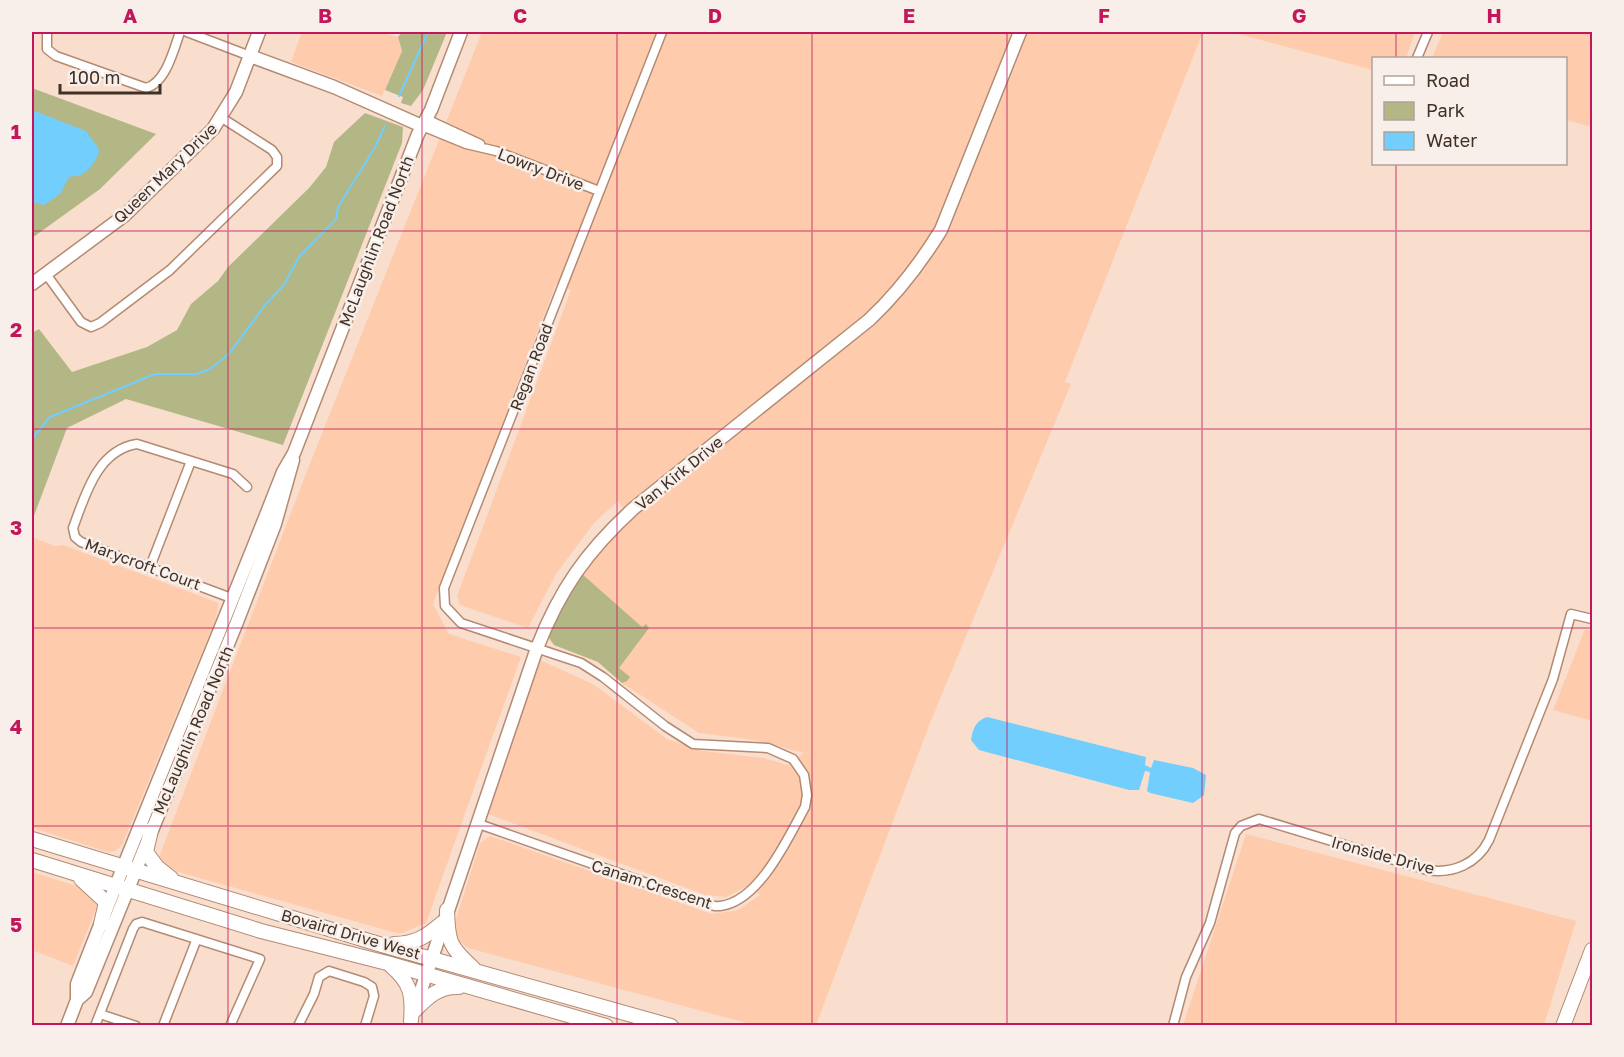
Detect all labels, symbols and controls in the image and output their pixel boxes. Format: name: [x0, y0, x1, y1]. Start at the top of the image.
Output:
text: A: [123, 3, 137, 27]
text: B: [318, 3, 332, 27]
text: C: [513, 3, 527, 27]
text: D: [708, 3, 722, 27]
text: E: [903, 3, 915, 27]
text: F: [1098, 3, 1110, 27]
text: G: [1292, 3, 1306, 27]
text: H: [1486, 3, 1502, 27]
scale bar: [60, 57, 160, 95]
legend: [1372, 57, 1567, 165]
text: 100 m: [69, 66, 120, 88]
text: Road: [1426, 69, 1470, 91]
text: Park: [1426, 99, 1465, 121]
text: 1: [11, 119, 21, 143]
street label: Queen Mary Drive: [109, 119, 221, 227]
text: Water: [1426, 129, 1477, 151]
street label: Lowry Drive: [495, 143, 587, 195]
street label: McLaughlin Road North: [334, 153, 418, 329]
text: 2: [10, 317, 22, 341]
street label: Regan Road: [505, 321, 557, 413]
street label: Van Kirk Drive: [631, 432, 727, 514]
text: 3: [10, 515, 22, 539]
street label: Marycroft Court: [82, 534, 204, 594]
street label: McLaughlin Road North: [148, 643, 238, 817]
text: 4: [10, 714, 22, 738]
street label: Ironside Drive: [1329, 832, 1437, 878]
street label: Canam Crescent: [589, 855, 715, 913]
street label: Bovaird Drive West: [279, 905, 423, 963]
text: 5: [10, 912, 22, 936]

